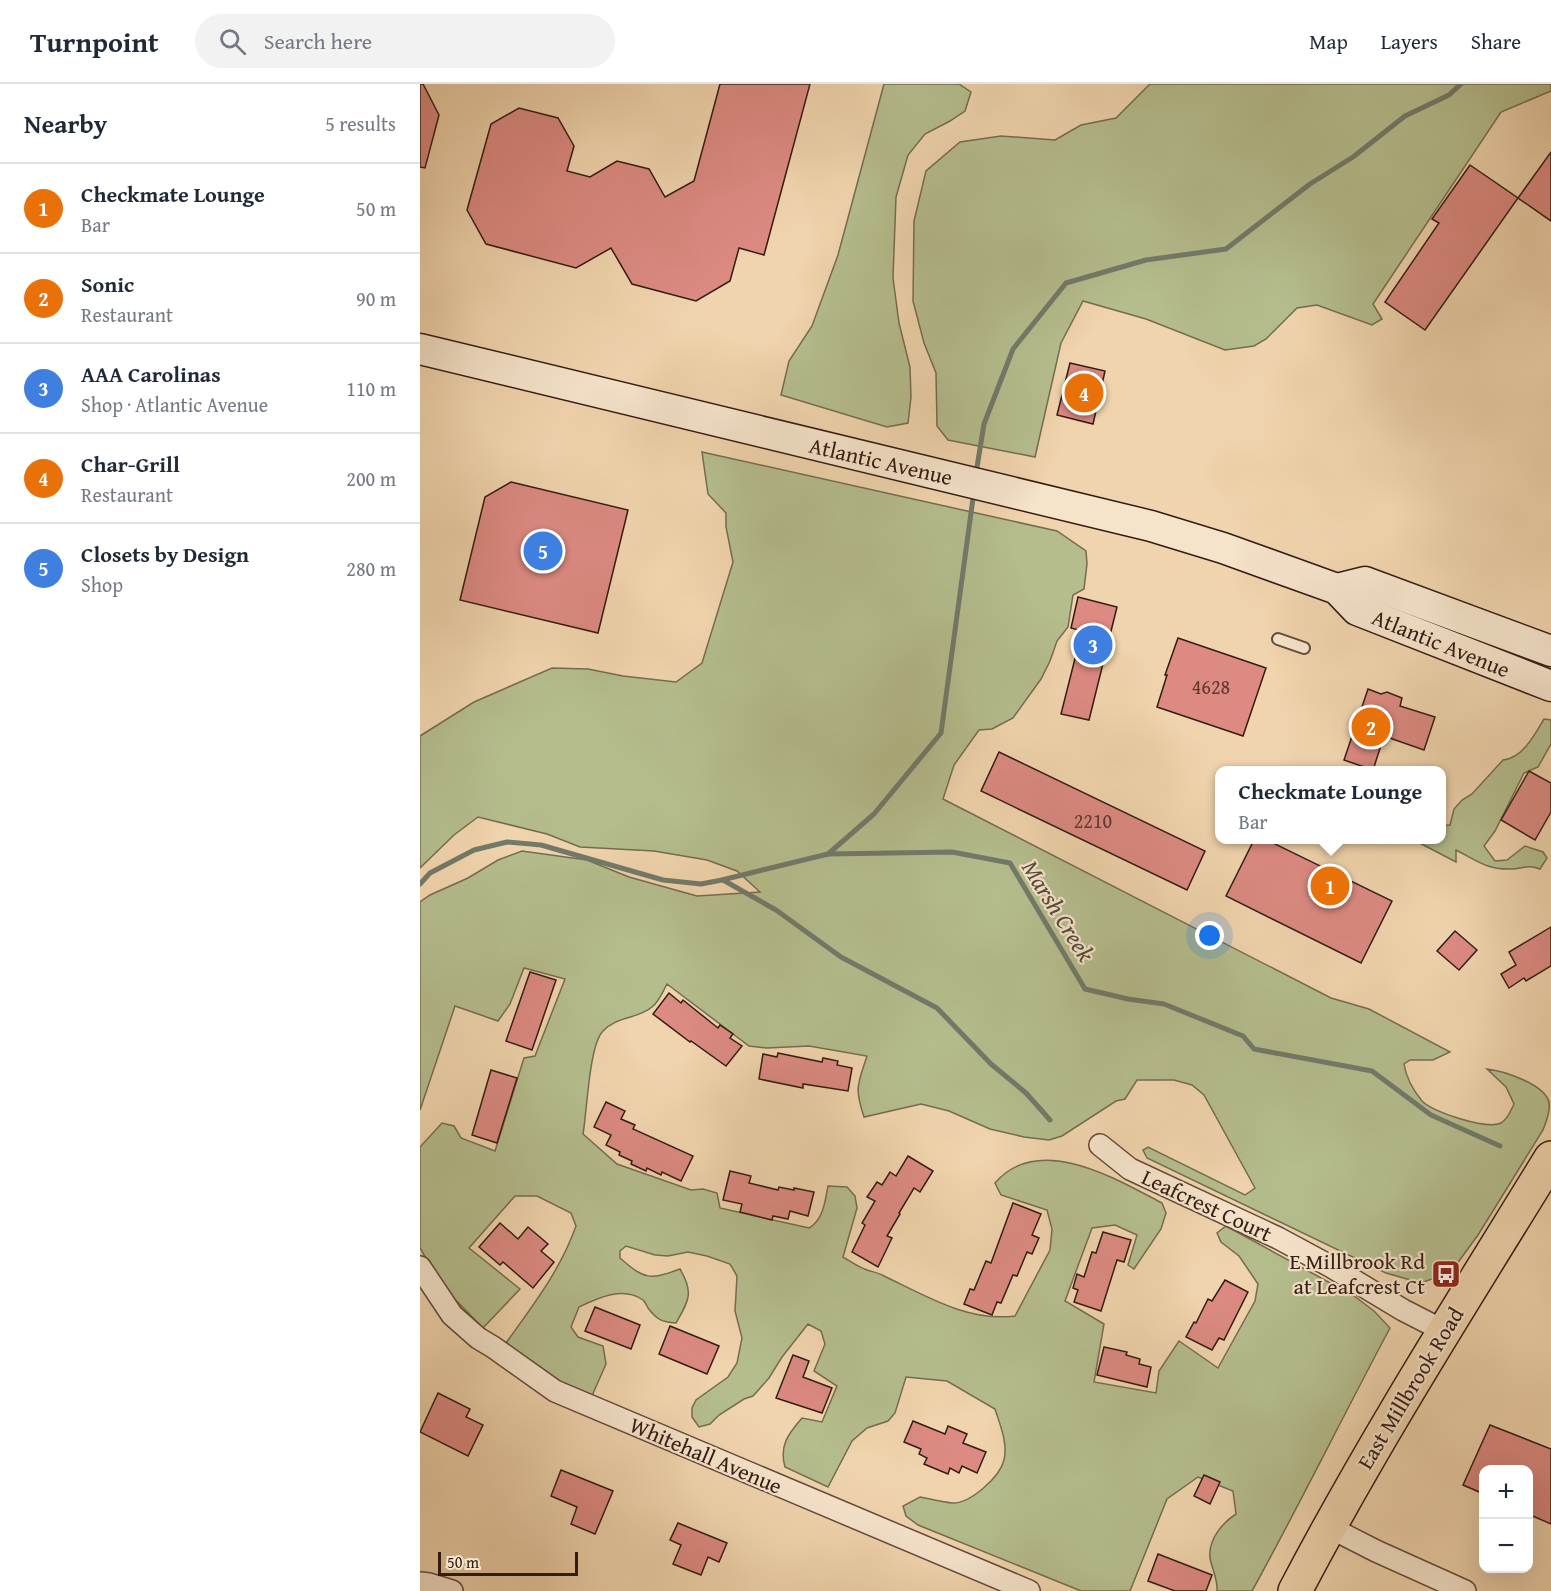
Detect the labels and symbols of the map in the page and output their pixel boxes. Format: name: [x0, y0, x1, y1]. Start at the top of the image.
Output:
pin: 4: [1064, 370, 1104, 416]
street label: Atlantic Avenue: [806, 429, 956, 493]
pin: 5: [524, 528, 562, 574]
street label: Atlantic Avenue: [1367, 601, 1515, 685]
pin: 3: [1074, 622, 1112, 668]
house number: 4628: [1192, 672, 1230, 701]
pin: 2: [1352, 704, 1390, 750]
house number: 2210: [1074, 806, 1112, 835]
water label: Marsh Creek: [1013, 853, 1104, 968]
pin: 1: [1310, 864, 1350, 908]
your location: [1195, 921, 1224, 950]
street label: Leafcrest Court: [1137, 1161, 1278, 1249]
place label: E Millbrook Rd at Leafcrest Ct: [1289, 1245, 1425, 1302]
bus stop icon: E Millbrook Rd at Leafcrest Ct: [1430, 1258, 1462, 1290]
street label: East Millbrook Road: [1349, 1301, 1471, 1475]
street label: Whitehall Avenue: [625, 1408, 787, 1502]
scale bar: [438, 1549, 578, 1576]

